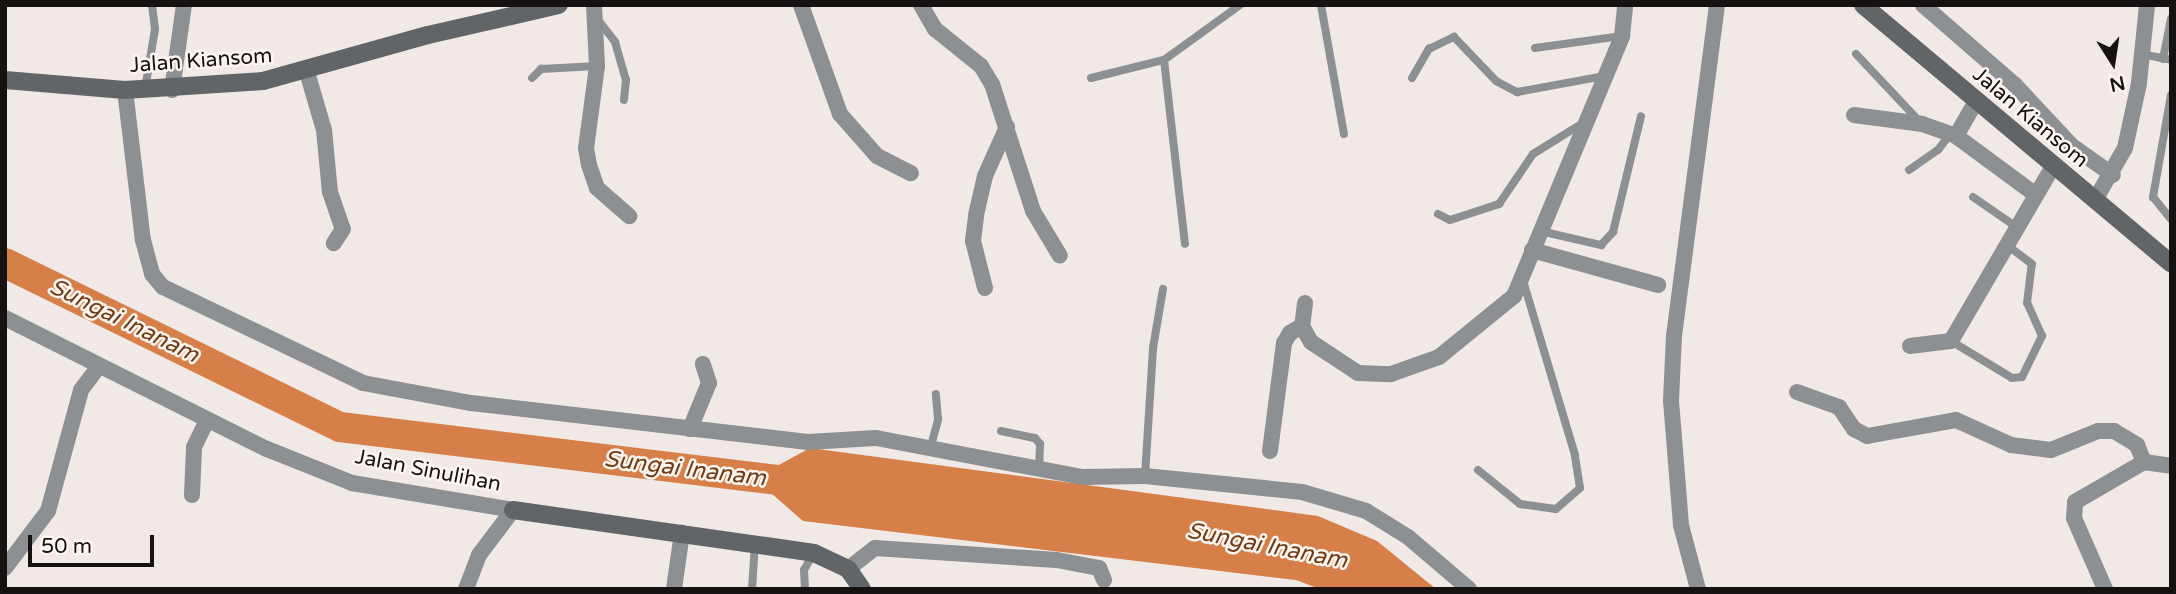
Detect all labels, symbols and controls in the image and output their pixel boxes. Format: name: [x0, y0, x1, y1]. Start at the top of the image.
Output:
north arrow: [2078, 28, 2148, 98]
street label: Jalan Kiansom: [129, 43, 273, 79]
street label: Jalan Kiansom: [1967, 62, 2093, 174]
text: N: [2108, 71, 2127, 96]
water label: Sungai Inanam: [45, 273, 203, 369]
street label: Jalan Sinulihan: [353, 444, 503, 498]
water label: Sungai Inanam: [603, 445, 767, 493]
water label: Sungai Inanam: [1185, 517, 1349, 575]
scale bar: [32, 520, 158, 564]
text: 50 m: [41, 534, 92, 559]

